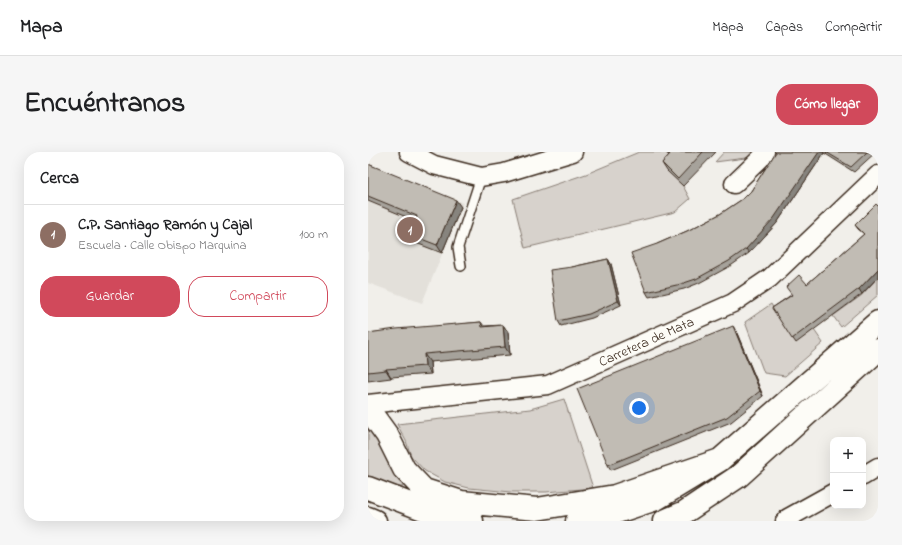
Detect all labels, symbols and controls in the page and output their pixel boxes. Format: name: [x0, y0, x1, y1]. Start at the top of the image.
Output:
text: Mapa: [20, 14, 62, 41]
text: Mapa: [712, 17, 744, 38]
text: Capas: [766, 17, 803, 38]
text: Compartir: [825, 17, 882, 38]
text: Encuéntranos: [24, 84, 185, 125]
button: Cómo llegar: [776, 84, 878, 125]
text: Cerca: [40, 166, 79, 191]
text: C.P. Santiago Ramón y Cajal: [78, 214, 252, 236]
pin: 1: [397, 215, 423, 245]
text: 1: [51, 225, 55, 244]
text: 100 m: [299, 225, 328, 244]
text: Escuela · Calle Obispo Marquina: [78, 236, 247, 255]
button: Guardar: [40, 276, 180, 317]
button: Compartir: [188, 276, 328, 317]
street label: Carretera de Mata: [595, 312, 698, 373]
your location: [629, 398, 649, 418]
map controls: [830, 437, 866, 509]
button: +: [830, 437, 866, 473]
button: −: [830, 473, 866, 509]

